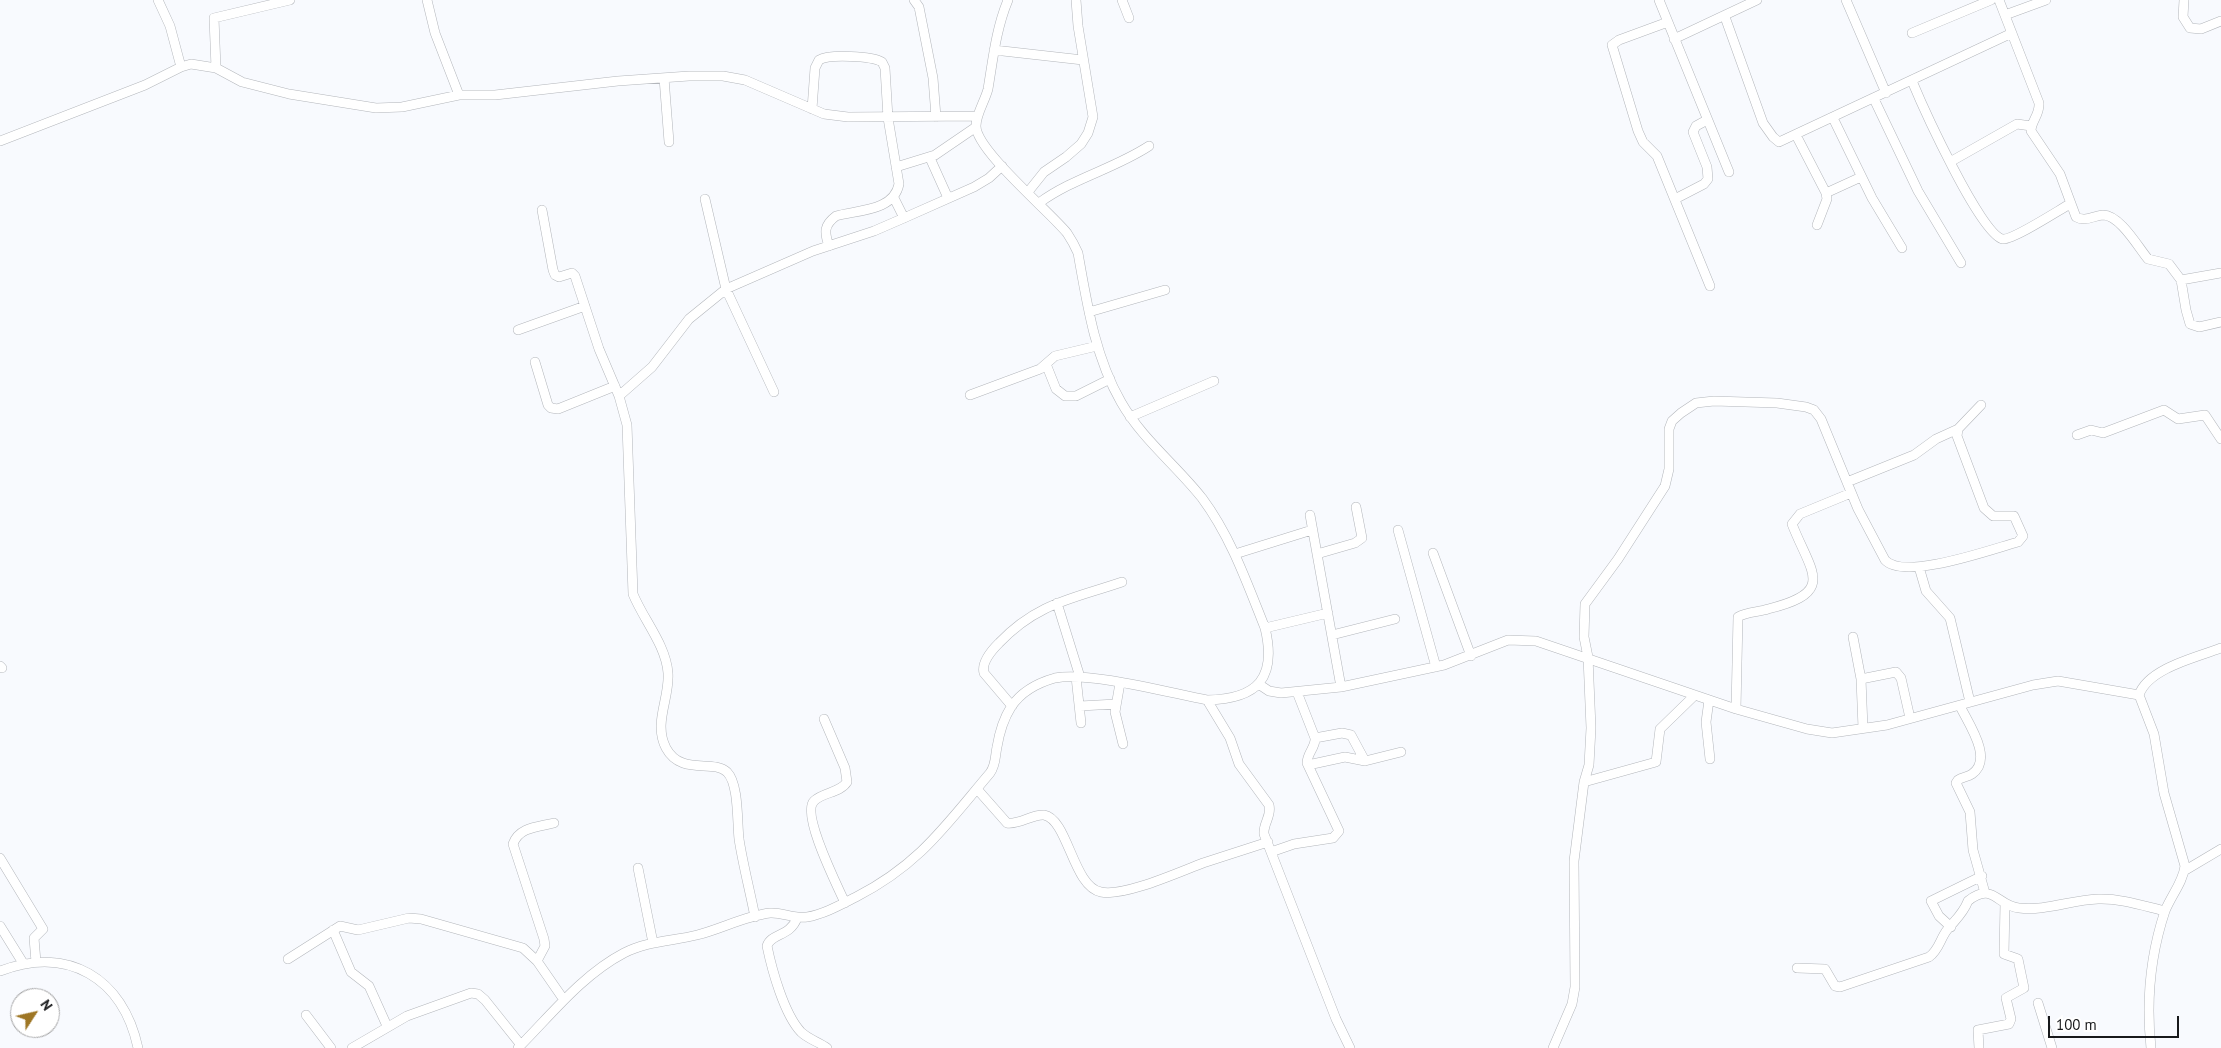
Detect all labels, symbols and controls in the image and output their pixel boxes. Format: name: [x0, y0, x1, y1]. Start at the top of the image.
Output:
north arrow: [10, 988, 60, 1038]
text: N: [36, 996, 56, 1014]
scale bar: [2051, 1006, 2182, 1038]
text: 100 m: [2056, 1015, 2097, 1034]

